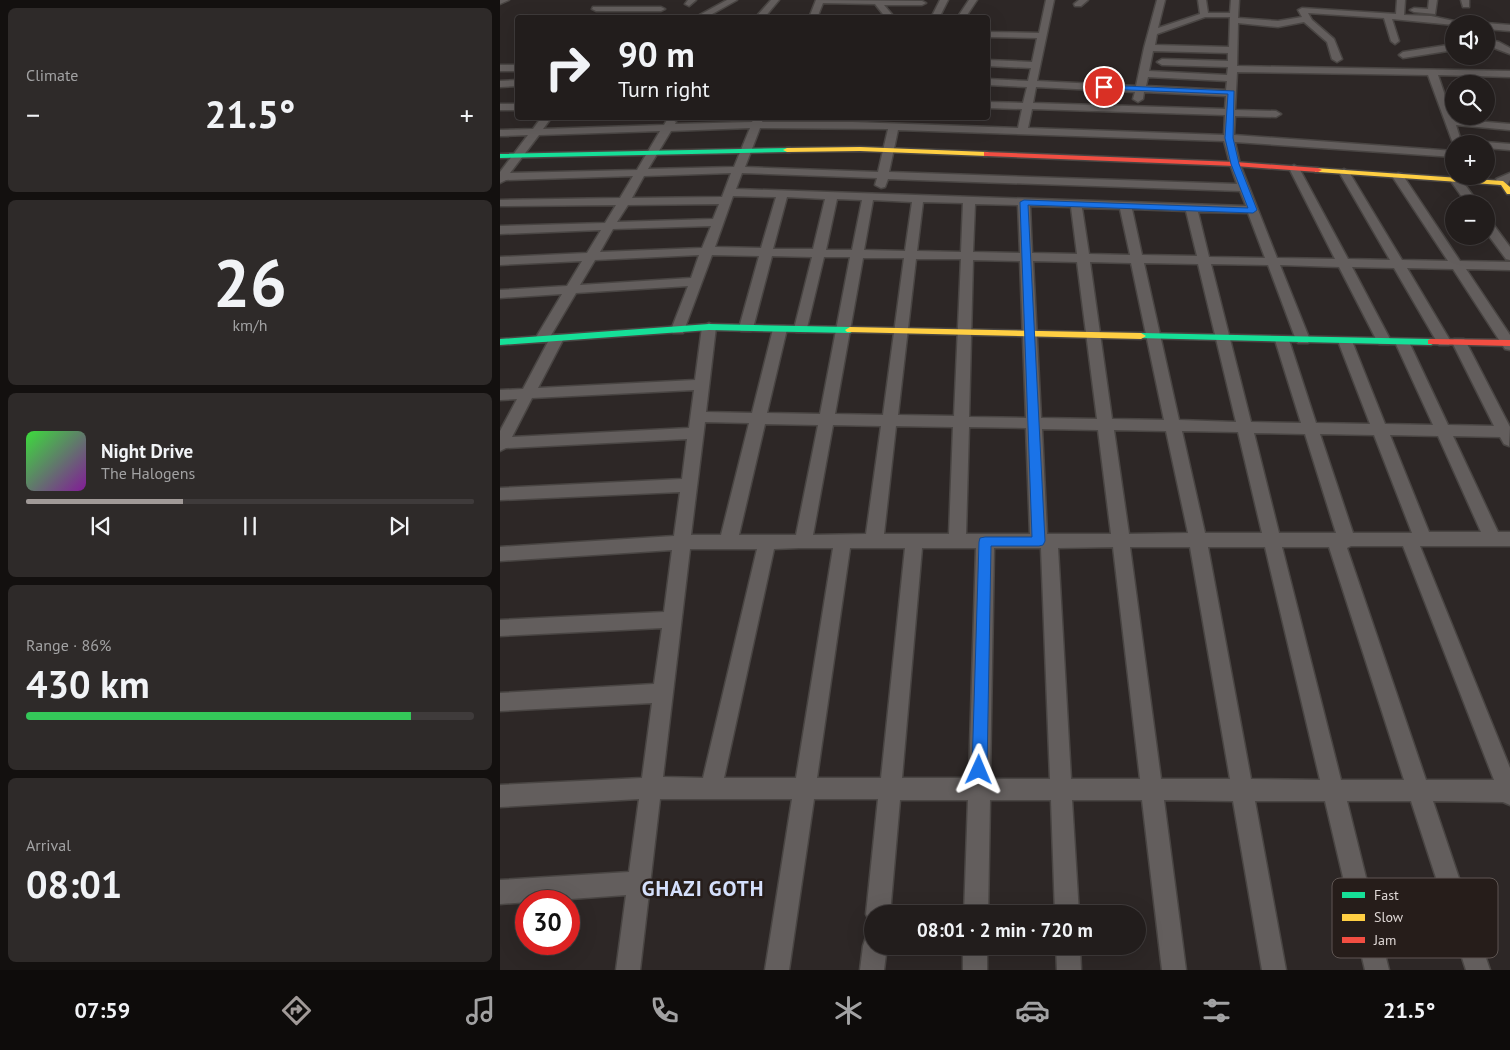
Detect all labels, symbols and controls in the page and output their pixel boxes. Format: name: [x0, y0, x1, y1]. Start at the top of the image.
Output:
map controls: [1445, 15, 1495, 245]
button: sound: [1445, 15, 1495, 65]
text: 90 m: [618, 31, 695, 77]
icon: right: [535, 35, 600, 100]
text: Climate: [26, 65, 78, 85]
pin: [1083, 66, 1125, 108]
icon: arrive: [1090, 73, 1118, 101]
text: Turn right: [618, 75, 710, 103]
button: search: [1445, 75, 1495, 125]
text: 21.5°: [205, 89, 295, 138]
text: −: [26, 96, 40, 133]
text: +: [460, 96, 474, 133]
button: +: [1445, 135, 1495, 185]
button: −: [1445, 195, 1495, 245]
text: 26: [213, 240, 287, 324]
text: km/h: [232, 315, 268, 335]
text: Night Drive: [101, 439, 193, 463]
text: The Halogens: [101, 463, 195, 483]
icon: previous: [87, 512, 115, 540]
icon: pause: [236, 512, 264, 540]
icon: next: [385, 512, 413, 540]
text: Range · 86%: [26, 635, 111, 655]
text: 430 km: [26, 659, 150, 708]
position arrow: [952, 743, 1004, 795]
text: Arrival: [26, 835, 71, 855]
text: 08:01: [26, 859, 122, 908]
district label: GHAZI GOTH: [642, 875, 764, 902]
legend: [1332, 878, 1498, 958]
text: Fast: [1374, 886, 1399, 904]
speed limit sign: 30: [515, 890, 580, 955]
text: Slow: [1374, 908, 1404, 926]
text: 08:01 · 2 min · 720 m: [917, 918, 1093, 942]
text: Jam: [1373, 931, 1396, 949]
icon: directions: [279, 993, 314, 1028]
icon: music: [463, 993, 498, 1028]
icon: phone: [647, 993, 682, 1028]
icon: climate: [831, 993, 866, 1028]
icon: car: [1015, 993, 1050, 1028]
icon: filters: [1199, 993, 1234, 1028]
text: 07:59: [74, 996, 130, 1024]
text: 21.5°: [1383, 996, 1435, 1024]

